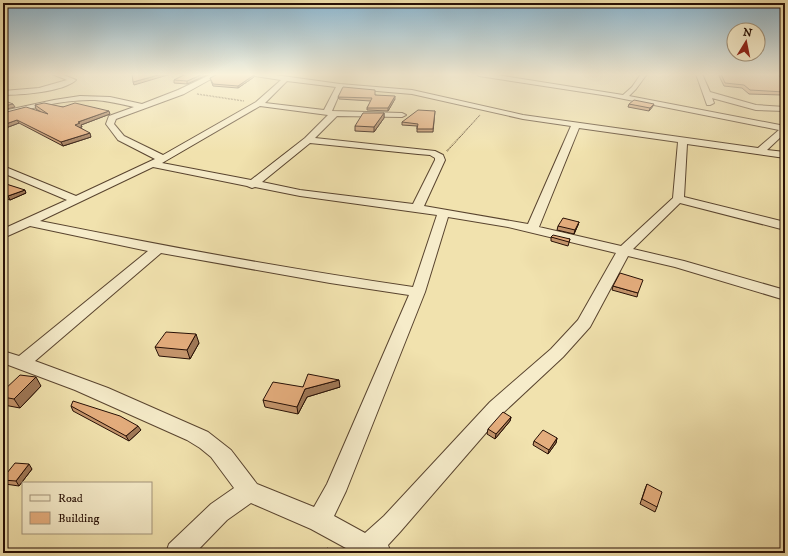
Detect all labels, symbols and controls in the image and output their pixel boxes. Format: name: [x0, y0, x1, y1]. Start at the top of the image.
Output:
north arrow: [726, 22, 766, 62]
text: N: [742, 25, 753, 41]
legend: [22, 482, 152, 534]
text: Road: [58, 491, 83, 506]
text: Building: [58, 511, 99, 526]

